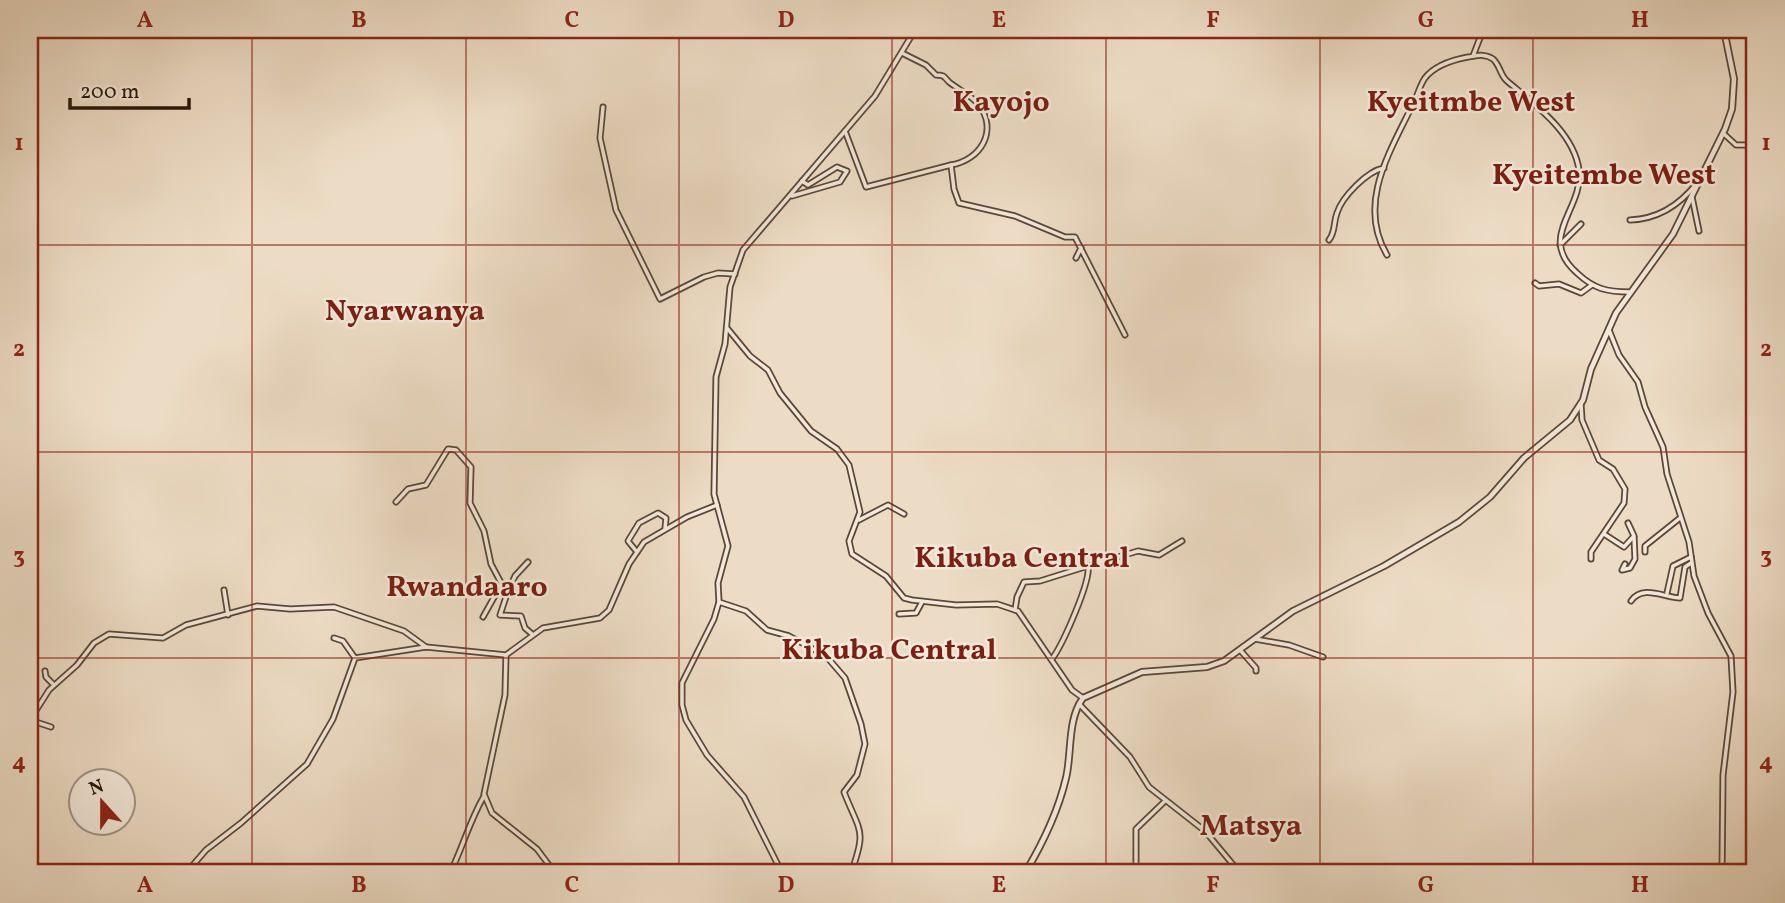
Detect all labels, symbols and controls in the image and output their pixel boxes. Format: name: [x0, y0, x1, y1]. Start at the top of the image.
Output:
text: A: [137, 5, 153, 37]
text: B: [351, 5, 367, 37]
text: C: [565, 5, 579, 37]
text: D: [778, 5, 795, 37]
text: E: [992, 5, 1006, 37]
text: F: [1206, 5, 1220, 37]
text: G: [1418, 5, 1434, 37]
text: H: [1631, 5, 1649, 37]
scale bar: [70, 66, 189, 110]
text: 200 m: [80, 78, 140, 107]
district label: Kayojo: [952, 82, 1050, 124]
district label: Kyeitmbe West: [1367, 82, 1575, 124]
text: 1: [14, 128, 24, 160]
text: 1: [1761, 128, 1771, 160]
district label: Kyeitembe West: [1492, 155, 1716, 197]
district label: Nyarwanya: [325, 291, 485, 333]
text: 2: [13, 334, 25, 366]
text: 2: [1760, 334, 1772, 366]
district label: Kikuba Central: [914, 538, 1130, 580]
text: 3: [13, 541, 25, 573]
text: 3: [1760, 541, 1772, 573]
district label: Rwandaaro: [386, 567, 548, 609]
district label: Kikuba Central: [781, 630, 997, 672]
text: 4: [12, 747, 26, 779]
text: 4: [1759, 747, 1773, 779]
north arrow: [66, 766, 136, 836]
text: N: [86, 773, 108, 803]
district label: Matsya: [1200, 806, 1302, 848]
text: A: [137, 870, 153, 902]
text: B: [351, 870, 367, 902]
text: C: [565, 870, 579, 902]
text: D: [778, 870, 795, 902]
text: E: [992, 870, 1006, 902]
text: F: [1206, 870, 1220, 902]
text: G: [1418, 870, 1434, 902]
text: H: [1631, 870, 1649, 902]

